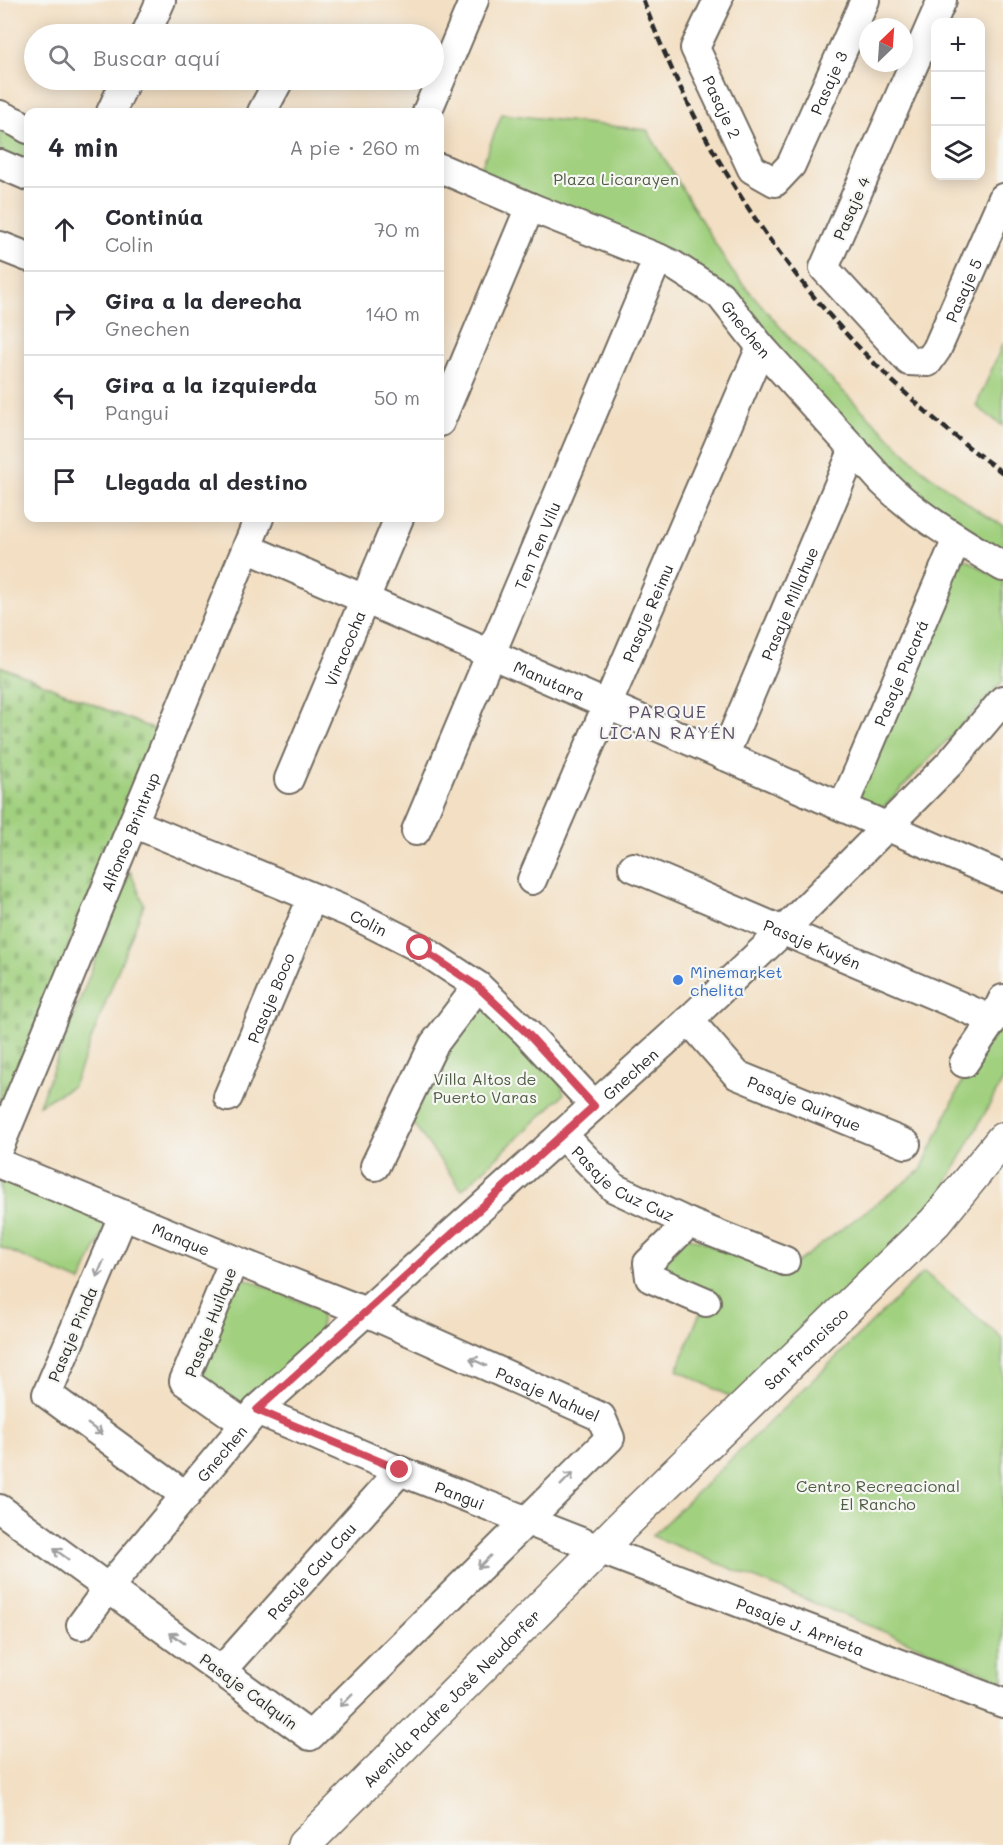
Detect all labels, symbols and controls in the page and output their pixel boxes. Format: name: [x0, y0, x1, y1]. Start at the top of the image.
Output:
north arrow: [859, 18, 913, 72]
map controls: [931, 18, 985, 180]
button: +: [931, 18, 985, 72]
search box: [24, 24, 444, 90]
icon: search: [45, 41, 78, 74]
text: Buscar aquí: [93, 43, 221, 72]
street label: Pasaje 3: [805, 48, 851, 118]
street label: Pasaje 2: [699, 72, 746, 141]
button: −: [931, 72, 985, 126]
button: layers: [931, 126, 985, 180]
text: 4 min: [48, 130, 118, 164]
text: A pie · 260 m: [290, 134, 420, 160]
park label: Plaza Licarayen: [553, 168, 679, 189]
street label: Pasaje 4: [828, 172, 875, 243]
text: Continúa: [105, 202, 203, 231]
icon: ahead: [48, 213, 81, 246]
text: 70 m: [374, 216, 420, 242]
text: Colin: [105, 231, 153, 257]
street label: Pasaje 5: [940, 255, 986, 325]
text: Gira a la derecha: [105, 286, 302, 315]
street label: Gnechen: [717, 295, 776, 362]
icon: right: [48, 297, 81, 330]
text: 140 m: [365, 300, 420, 326]
text: Gnechen: [105, 315, 190, 341]
text: Gira a la izquierda: [105, 370, 317, 399]
icon: left: [48, 381, 81, 414]
text: 50 m: [374, 384, 420, 410]
text: Pangui: [105, 399, 169, 425]
icon: arrive: [48, 465, 81, 498]
text: Llegada al destino: [105, 467, 307, 496]
street label: Ten Ten Vilu: [509, 498, 565, 593]
street label: Pasaje Millahue: [755, 543, 822, 663]
street label: Pasaje Reimu: [617, 560, 677, 665]
street label: Viracocha: [319, 607, 369, 689]
street label: Pasaje Pucará: [868, 616, 932, 729]
street label: Manutara: [511, 655, 588, 704]
district label: PARQUE LICAN RAYÉN: [599, 699, 737, 744]
street label: Alfonso Brintrup: [95, 769, 164, 895]
street label: Colin: [347, 904, 391, 940]
street label: Pasaje Kuyén: [761, 913, 864, 973]
route start: [406, 934, 432, 960]
street label: Pasaje Boco: [242, 949, 298, 1046]
place label: Minemarket chelita: [690, 961, 783, 1000]
marker: Minemarket chelita: [671, 973, 685, 987]
street label: Gnechen: [597, 1043, 662, 1104]
park label: Villa Altos de Puerto Varas: [433, 1068, 537, 1107]
street label: Pasaje Quirque: [745, 1070, 865, 1135]
street label: Pasaje Cuz Cuz: [568, 1141, 678, 1225]
street label: Manque: [149, 1217, 213, 1260]
one-way arrow: [94, 1260, 105, 1278]
street label: Pasaje Huilque: [179, 1264, 241, 1380]
street label: Pasaje Pinda: [42, 1283, 102, 1385]
street label: San Francisco: [759, 1302, 852, 1394]
one-way arrow: [470, 1356, 488, 1368]
street label: Pasaje Nahuel: [493, 1361, 603, 1426]
street label: Gnechen: [191, 1420, 251, 1486]
one-way arrow: [86, 1423, 102, 1435]
route end: [386, 1456, 412, 1482]
one-way arrow: [560, 1472, 575, 1487]
street label: Pangui: [432, 1475, 488, 1514]
park label: Centro Recreacional El Rancho: [796, 1475, 960, 1514]
street label: Pasaje Cau Cau: [262, 1517, 360, 1623]
one-way arrow: [54, 1547, 70, 1560]
one-way arrow: [477, 1554, 492, 1569]
street label: Pasaje J. Arrieta: [734, 1592, 868, 1660]
street label: Avenida Padre José Neudorfer: [358, 1604, 544, 1791]
one-way arrow: [170, 1632, 186, 1645]
street label: Pasaje Calquín: [196, 1648, 302, 1734]
one-way arrow: [339, 1692, 354, 1707]

